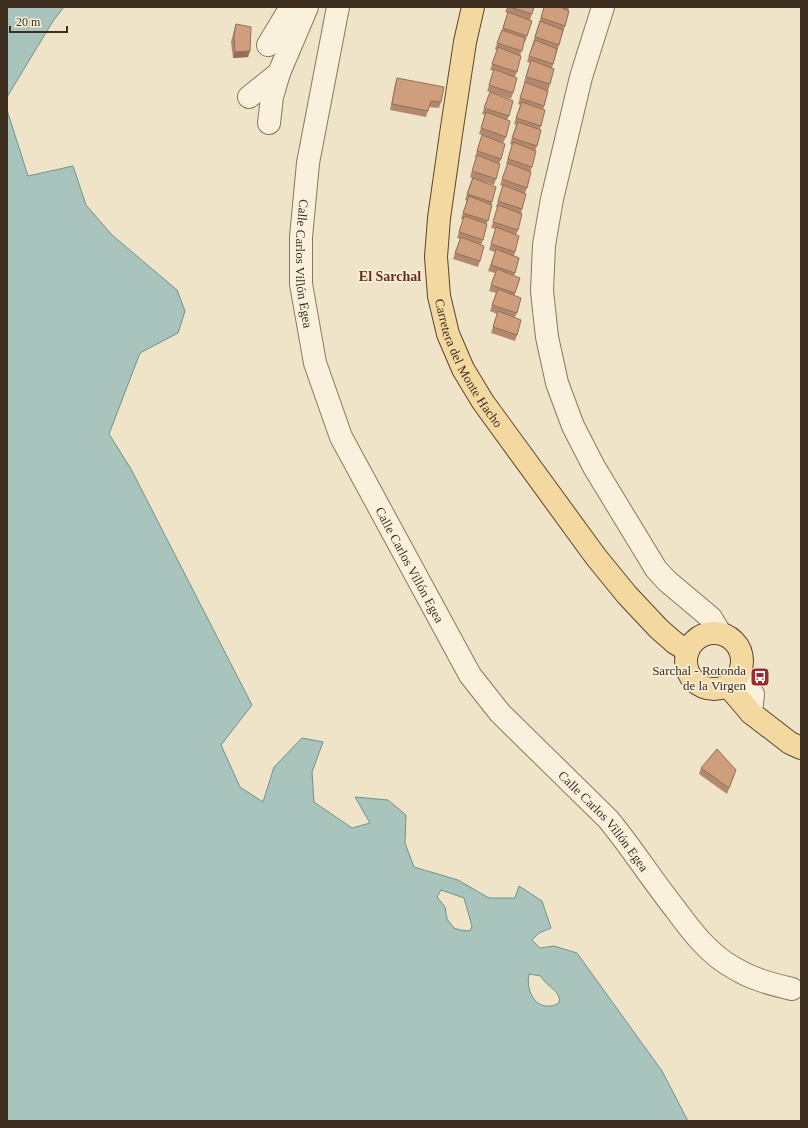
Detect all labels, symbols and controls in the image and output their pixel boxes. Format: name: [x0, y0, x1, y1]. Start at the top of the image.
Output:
scale bar: [10, 8, 67, 34]
text: 20 m: [16, 15, 41, 29]
street label: Calle Carlos Villón Egea: [293, 198, 316, 329]
district label: El Sarchal: [359, 269, 421, 284]
street label: Carretera del Monte Hacho: [432, 297, 506, 430]
street label: Calle Carlos Villón Egea: [372, 504, 447, 626]
place label: Sarchal - Rotonda de la Virgen: [652, 663, 746, 693]
bus stop icon: Sarchal - Rotonda de la Virgen: [749, 666, 771, 688]
street label: Calle Carlos Villón Egea: [555, 768, 652, 875]

